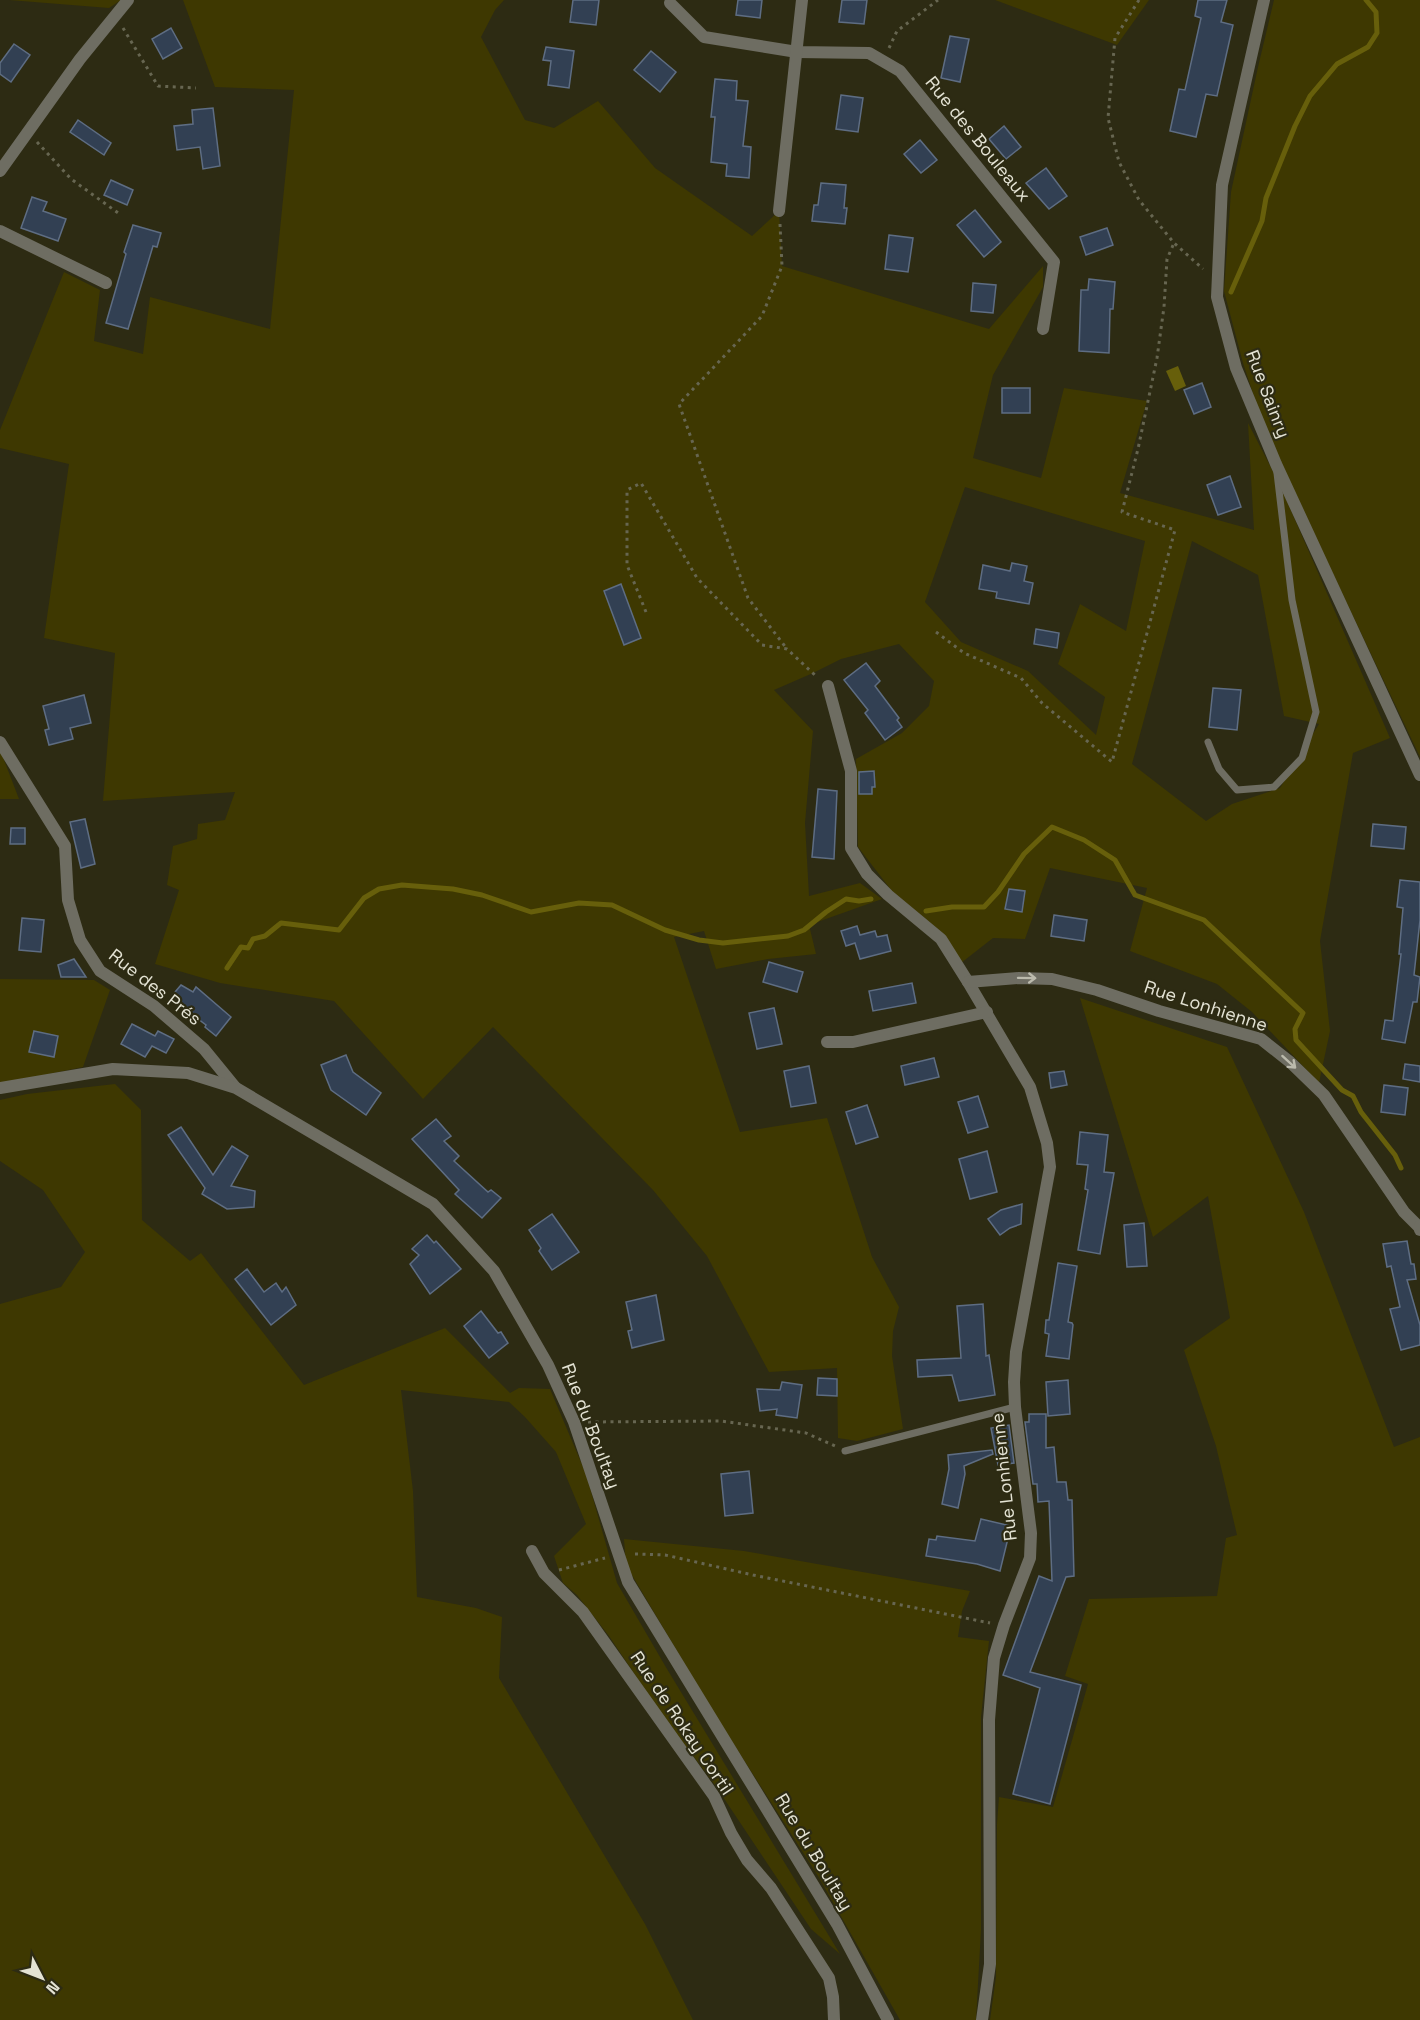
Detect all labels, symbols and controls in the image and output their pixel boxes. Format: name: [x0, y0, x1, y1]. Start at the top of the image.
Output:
street label: Rue des Bouleaux: [921, 71, 1036, 206]
street label: Rue Sainry: [1241, 347, 1296, 441]
street label: Rue des Prés: [104, 943, 206, 1030]
one-way arrow: [1016, 972, 1036, 984]
street label: Rue Lonhienne: [1142, 975, 1271, 1036]
one-way arrow: [1281, 1055, 1296, 1069]
street label: Rue du Boultay: [557, 1360, 626, 1492]
street label: Rue Lonhienne: [985, 1412, 1022, 1542]
street label: Rue de Rokay Cortil: [626, 1646, 739, 1799]
street label: Rue du Boultay: [770, 1789, 858, 1915]
north arrow: [12, 1948, 72, 2008]
text: N: [41, 1977, 64, 1999]

